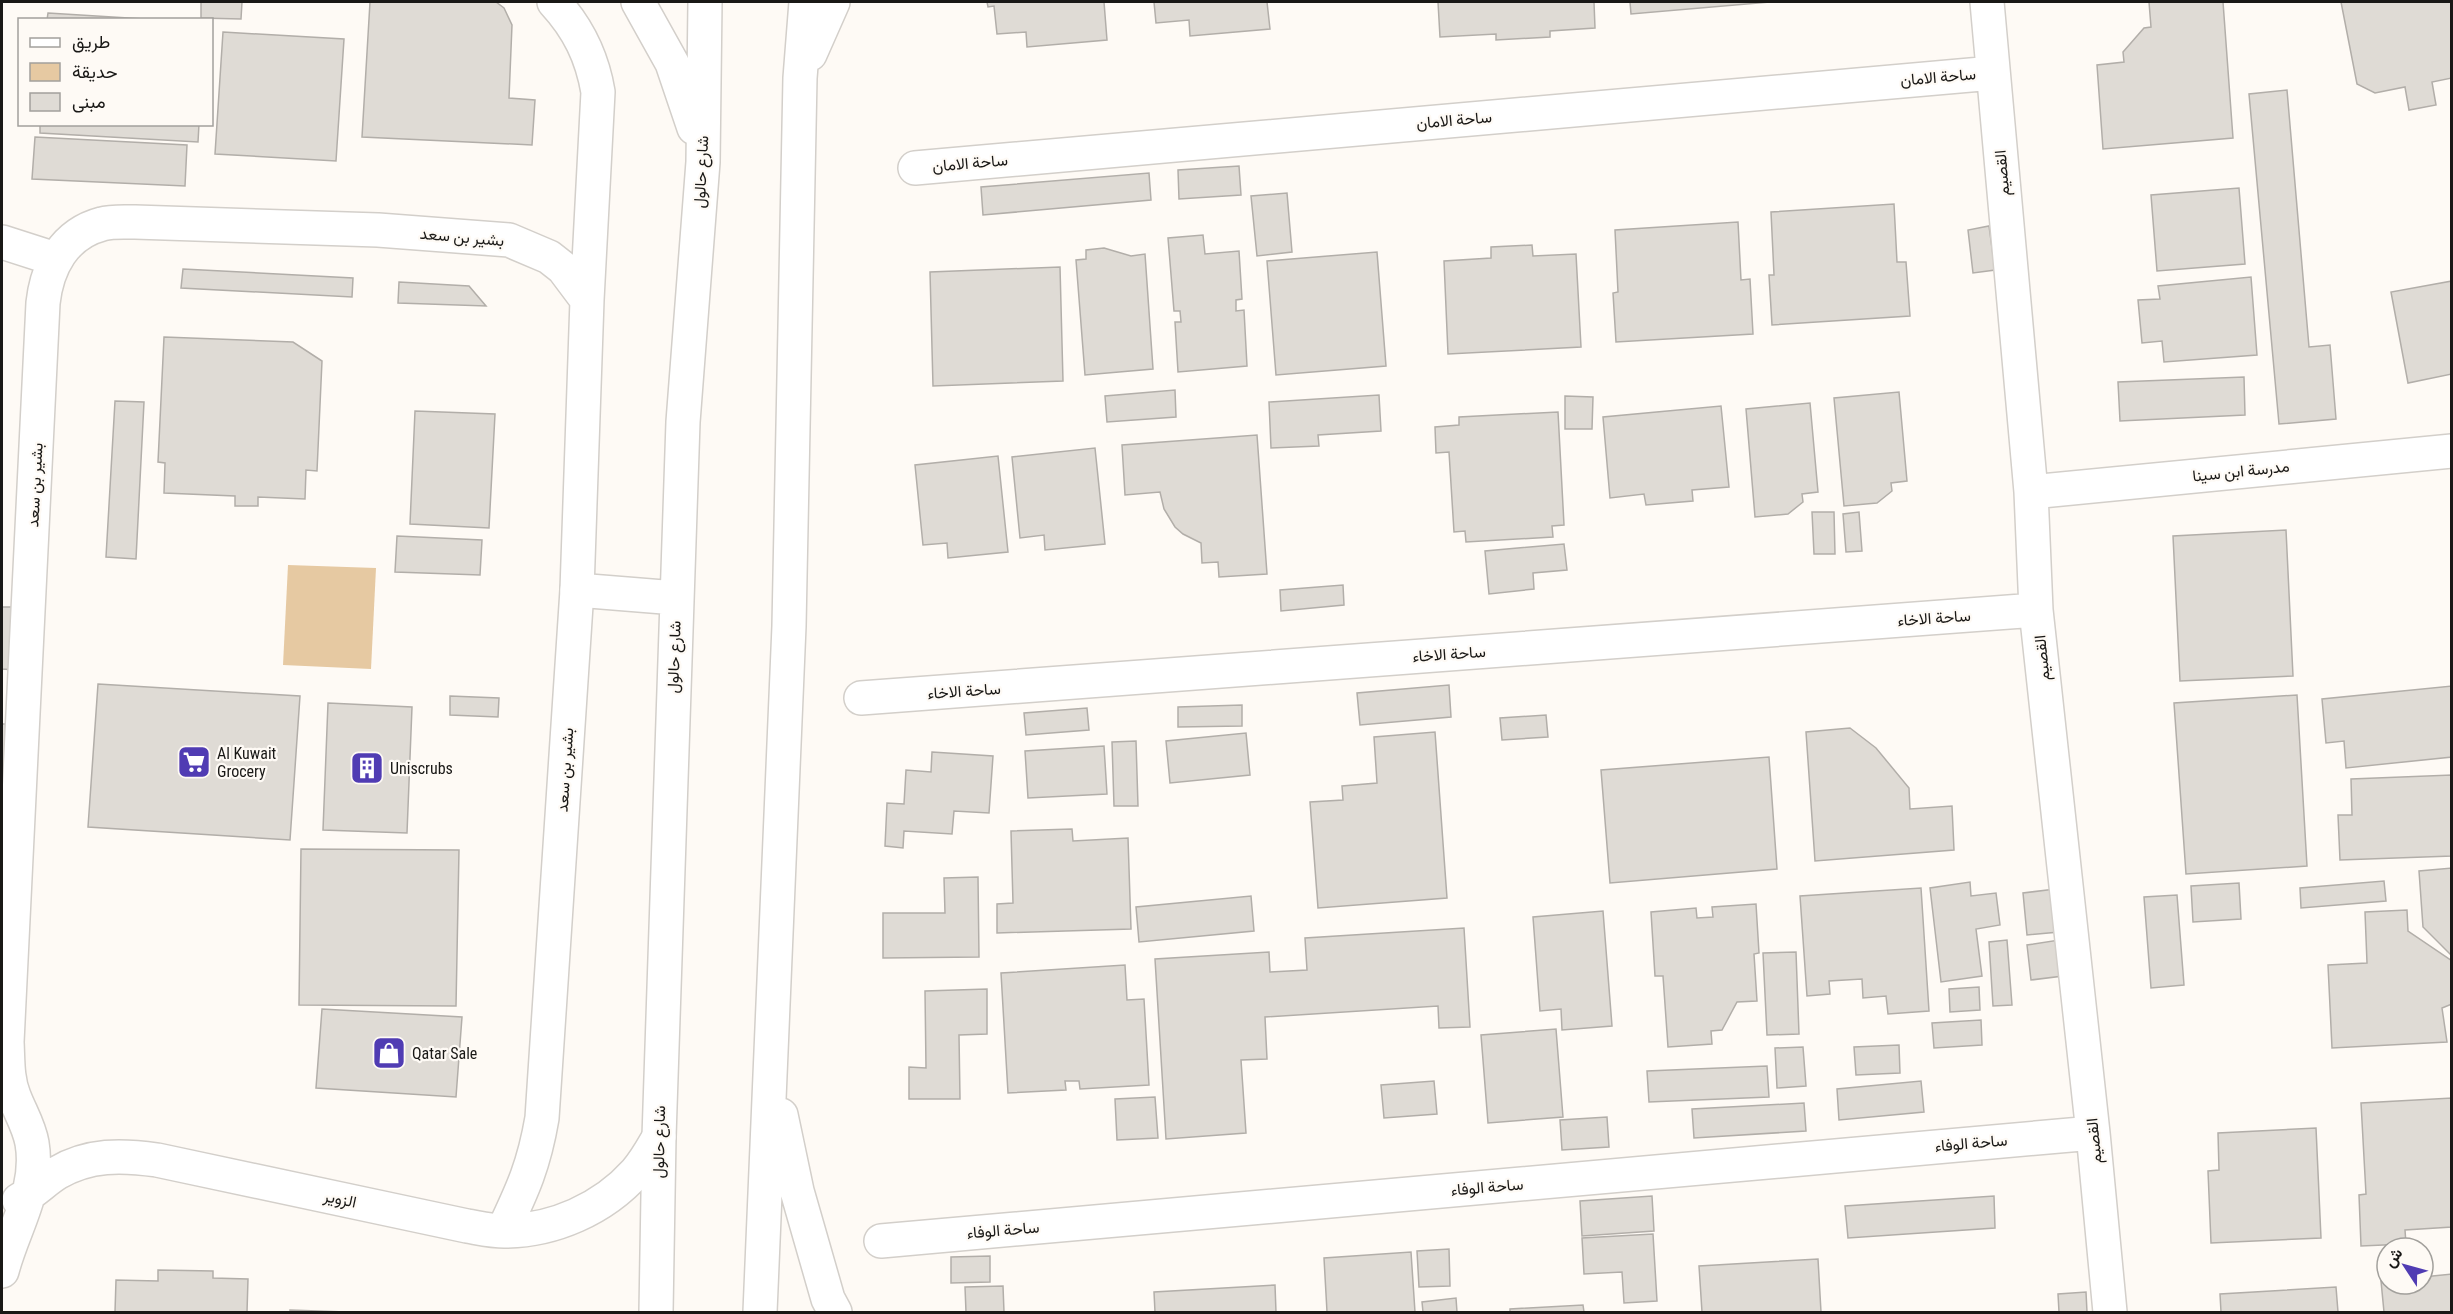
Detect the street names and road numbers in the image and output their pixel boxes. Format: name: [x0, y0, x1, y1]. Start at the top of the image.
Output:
street label: ساحة الامان: [1899, 64, 1977, 90]
street label: ساحة الامان: [1415, 107, 1493, 133]
street label: شارع حالول: [690, 135, 714, 209]
street label: القصيم: [1991, 149, 2014, 197]
street label: ساحة الامان: [931, 150, 1009, 176]
street label: بشير بن سعد: [419, 224, 505, 251]
street label: بشير بن سعد: [23, 442, 48, 528]
street label: مدرسة ابن سينا: [2192, 456, 2291, 487]
street label: ساحة الاخاء: [1897, 606, 1971, 630]
street label: شارع حالول: [663, 620, 687, 694]
street label: القصيم: [2030, 634, 2055, 682]
street label: ساحة الاخاء: [1412, 642, 1486, 666]
street label: ساحة الاخاء: [927, 679, 1001, 703]
street label: بشير بن سعد: [553, 727, 578, 813]
street label: شارع حالول: [649, 1105, 671, 1179]
street label: القصيم: [2082, 1117, 2107, 1165]
street label: ساحة الوفاء: [1934, 1130, 2008, 1157]
street label: ساحة الوفاء: [1450, 1174, 1524, 1201]
street label: الزوير: [321, 1186, 358, 1213]
street label: ساحة الوفاء: [966, 1217, 1040, 1244]

